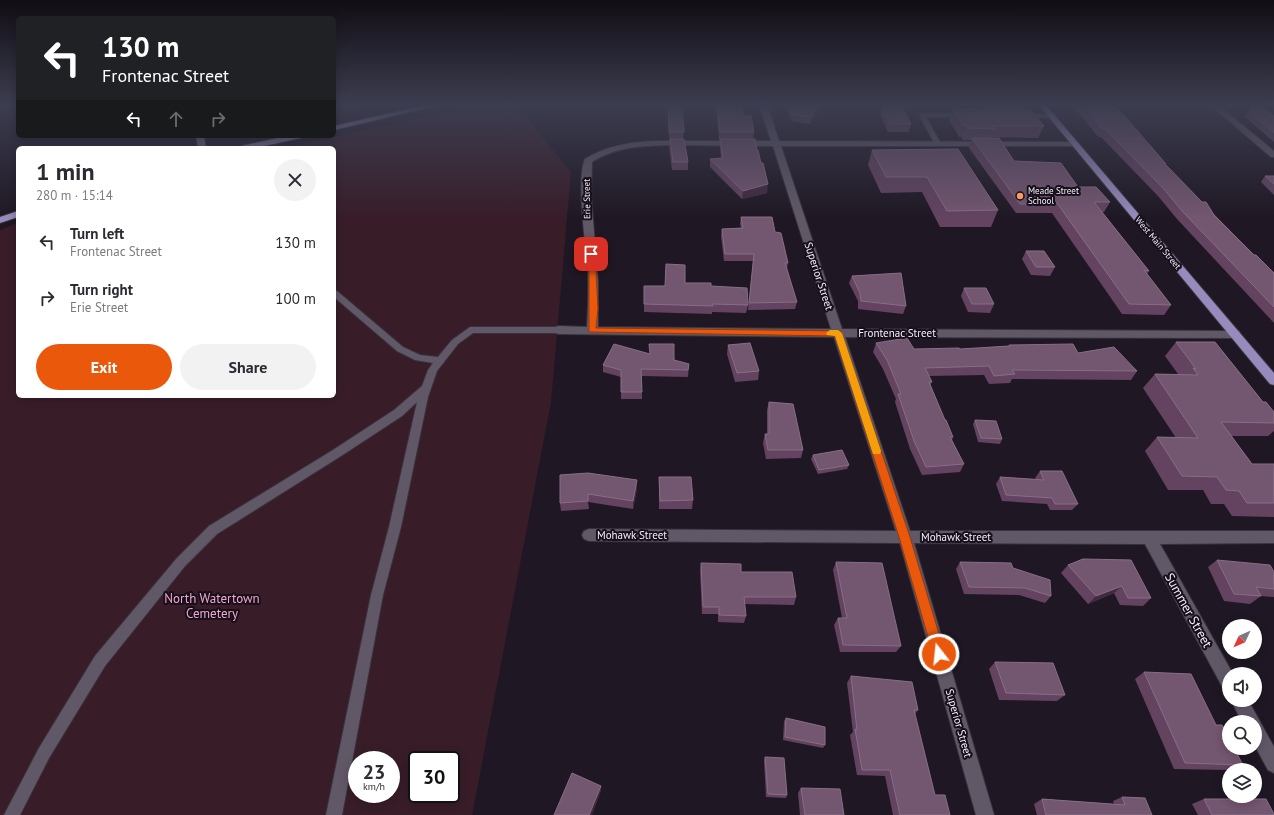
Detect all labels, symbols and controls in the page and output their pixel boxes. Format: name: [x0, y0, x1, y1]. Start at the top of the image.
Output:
text: 130 m: [102, 28, 179, 65]
icon: left: [36, 32, 88, 84]
text: Frontenac Street: [102, 64, 229, 87]
icon: left: [123, 108, 145, 130]
icon: ahead: [165, 108, 187, 130]
icon: right: [207, 108, 229, 130]
text: 1 min: [36, 156, 95, 187]
button: close: [274, 159, 316, 201]
street label: Erie Street: [581, 179, 592, 219]
place label: Meade Street School: [1028, 185, 1079, 206]
text: 280 m · 15:14: [36, 187, 113, 204]
marker: Meade Street School: [1015, 191, 1025, 201]
street label: West Main Street: [1133, 214, 1184, 271]
text: Turn left: [70, 224, 124, 243]
icon: left: [36, 231, 58, 253]
text: 130 m: [275, 233, 316, 252]
pin: [574, 237, 608, 271]
street label: Superior Street: [801, 240, 837, 312]
text: Frontenac Street: [70, 243, 162, 260]
icon: arrive: [580, 243, 602, 265]
text: Turn right: [70, 280, 133, 299]
icon: right: [36, 287, 58, 309]
text: 100 m: [275, 289, 316, 308]
text: Erie Street: [70, 299, 128, 316]
street label: Frontenac Street: [858, 326, 936, 340]
button: Exit: [36, 344, 172, 390]
button: Share: [180, 344, 316, 390]
street label: Mohawk Street: [597, 528, 667, 542]
street label: Mohawk Street: [921, 530, 991, 544]
street label: Summer Street: [1161, 570, 1216, 651]
park label: North Watertown Cemetery: [164, 590, 260, 622]
north arrow: [1222, 619, 1262, 659]
map controls: [1222, 619, 1262, 803]
position arrow: [918, 633, 960, 675]
button: sound: [1222, 667, 1262, 707]
street label: Superior Street: [943, 687, 976, 759]
button: search: [1222, 715, 1262, 755]
speed limit sign: 30: [408, 751, 460, 803]
text: 23: [363, 759, 385, 785]
button: layers: [1222, 763, 1262, 803]
text: km/h: [363, 780, 385, 793]

